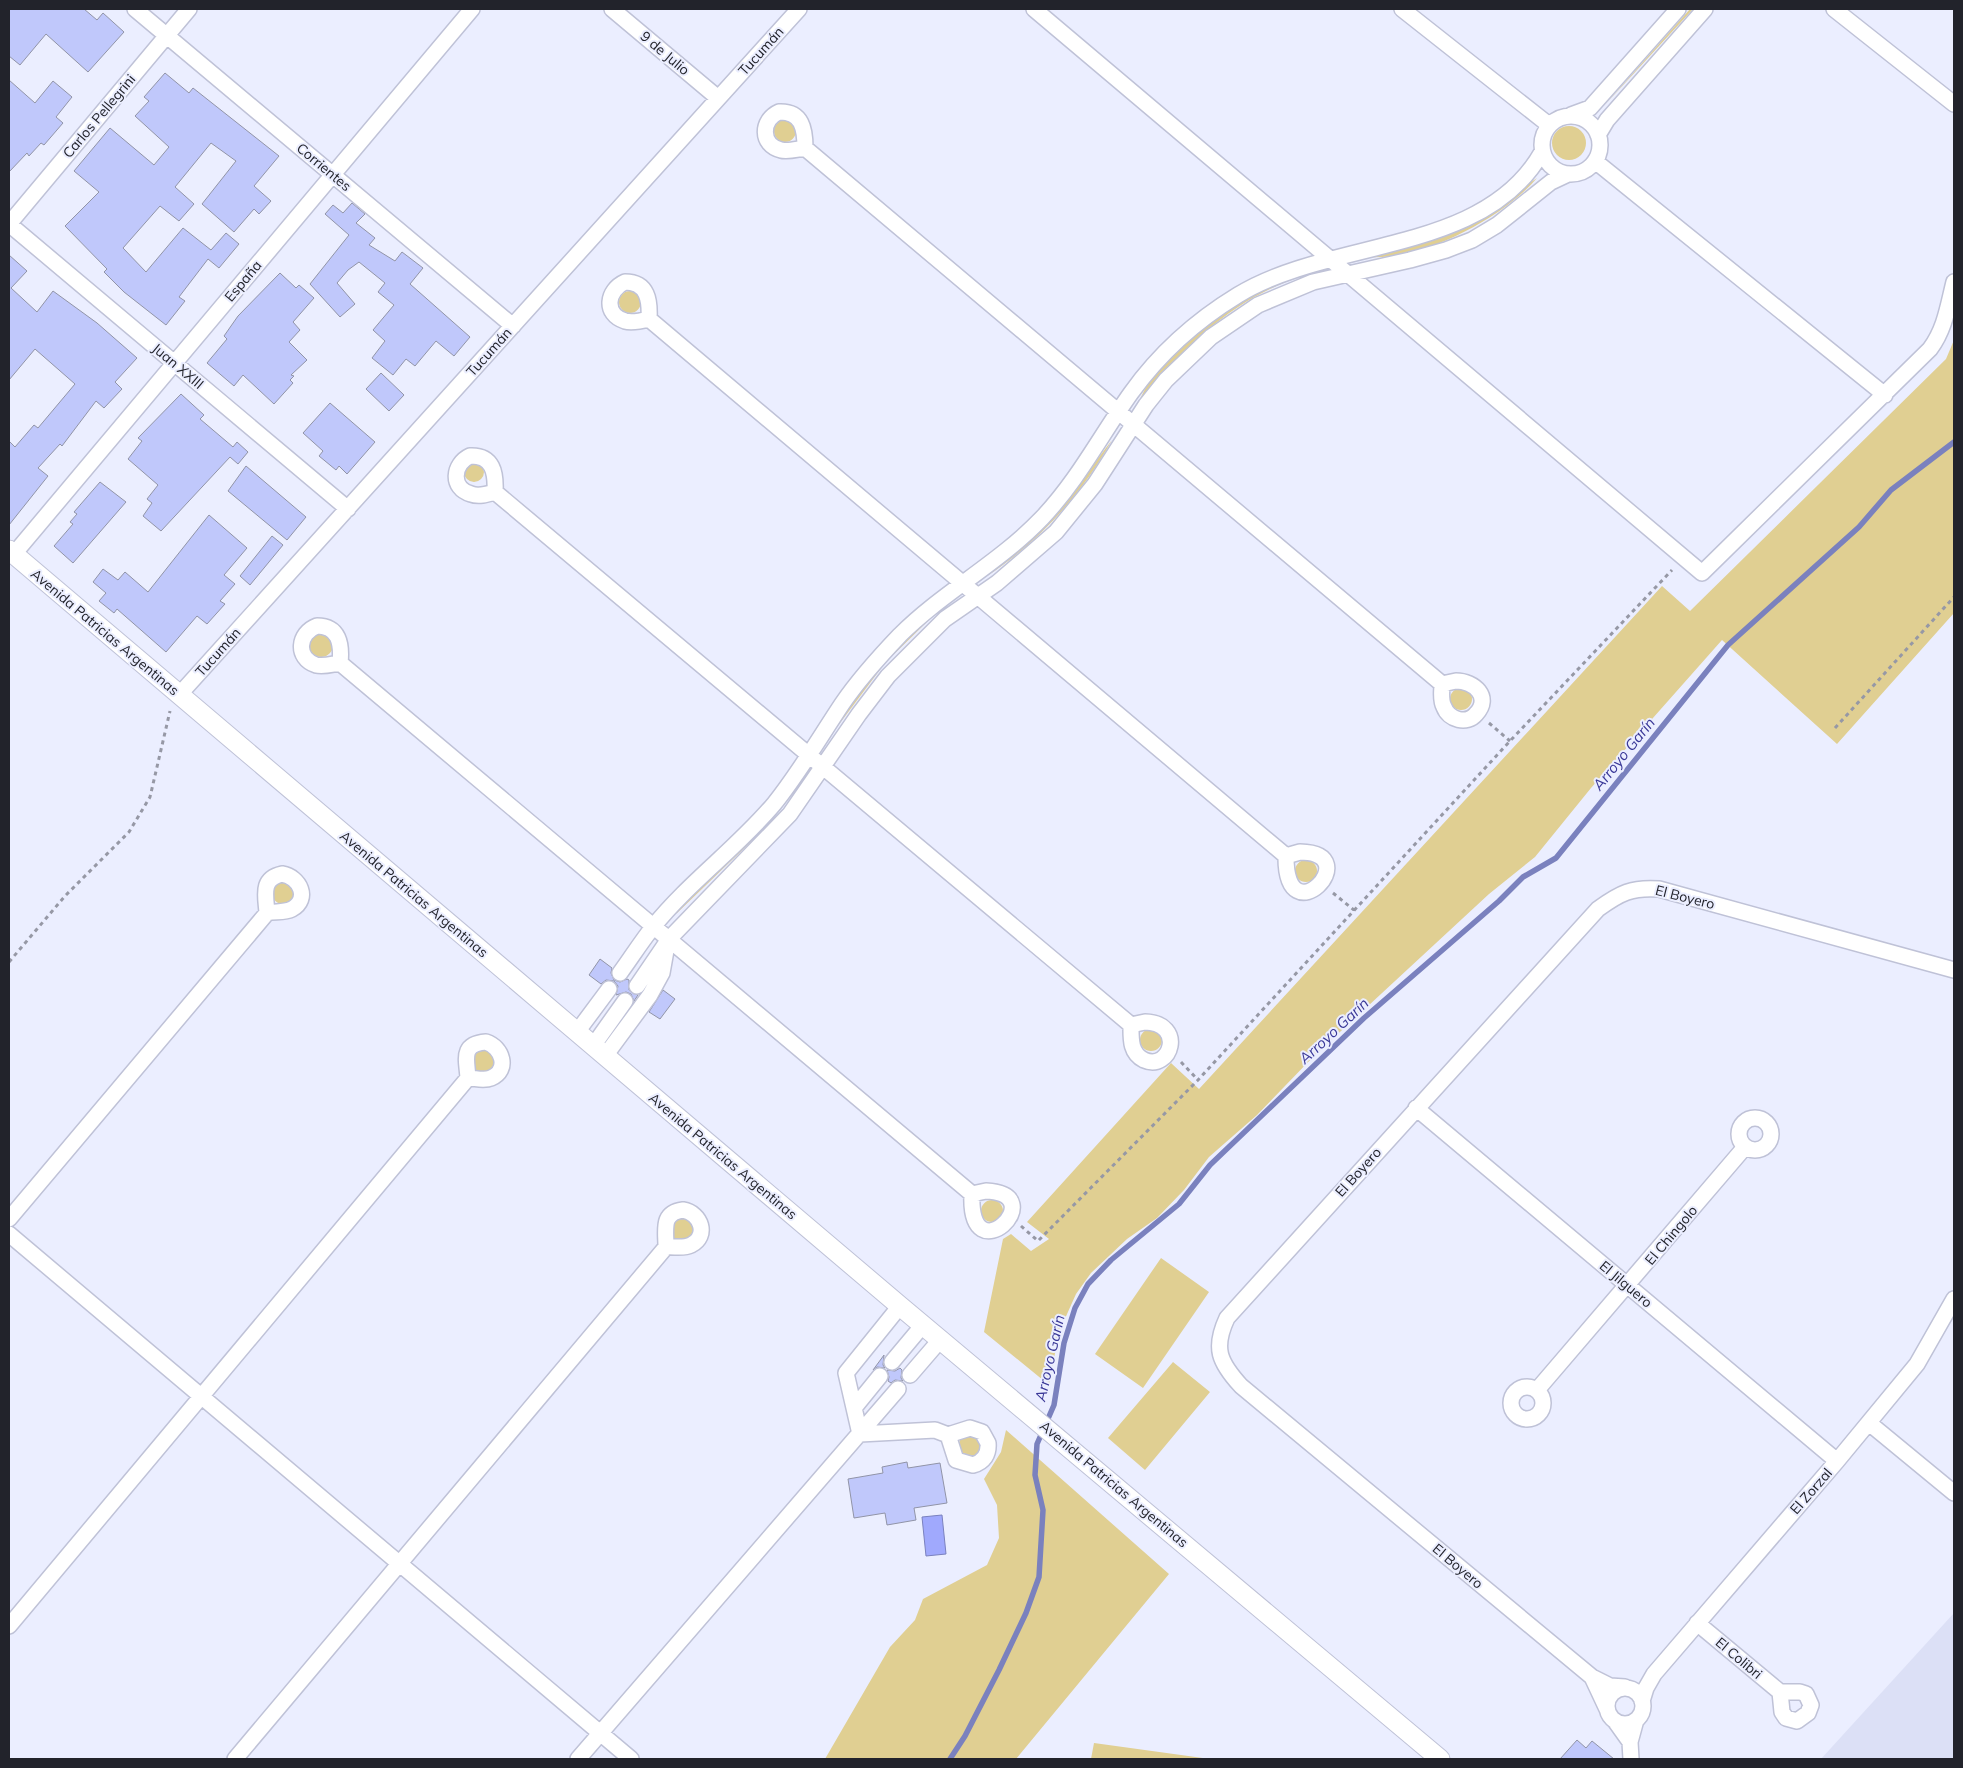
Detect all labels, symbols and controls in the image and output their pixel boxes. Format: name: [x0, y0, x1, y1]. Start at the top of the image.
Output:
street label: Tucumán: [734, 23, 788, 79]
street label: 9 de Julio: [637, 27, 693, 79]
street label: Carlos Pellegrini: [59, 70, 139, 162]
street label: Corrientes: [293, 139, 355, 195]
street label: España: [221, 257, 265, 305]
street label: Tucumán: [462, 324, 516, 380]
street label: Juan XXIII: [148, 339, 208, 393]
street label: Avenida Patricias Argentinas: [27, 565, 183, 699]
street label: Tucumán: [191, 624, 245, 680]
water label: Arroyo Garín: [1588, 713, 1659, 795]
street label: Avenida Patricias Argentinas: [336, 827, 492, 961]
street label: El Boyero: [1653, 881, 1717, 913]
water label: Arroyo Garín: [1294, 993, 1373, 1068]
street label: Avenida Patricias Argentinas: [645, 1089, 801, 1223]
street label: El Boyero: [1331, 1143, 1385, 1201]
street label: El Chingolo: [1641, 1202, 1701, 1268]
street label: El Jilguero: [1596, 1257, 1656, 1311]
water label: Arroyo Garín: [1030, 1312, 1069, 1404]
street label: Avenida Patricias Argentinas: [1036, 1417, 1192, 1551]
street label: El Zorzal: [1786, 1464, 1836, 1518]
street label: El Boyero: [1429, 1540, 1487, 1592]
street label: El Colibri: [1712, 1633, 1766, 1683]

